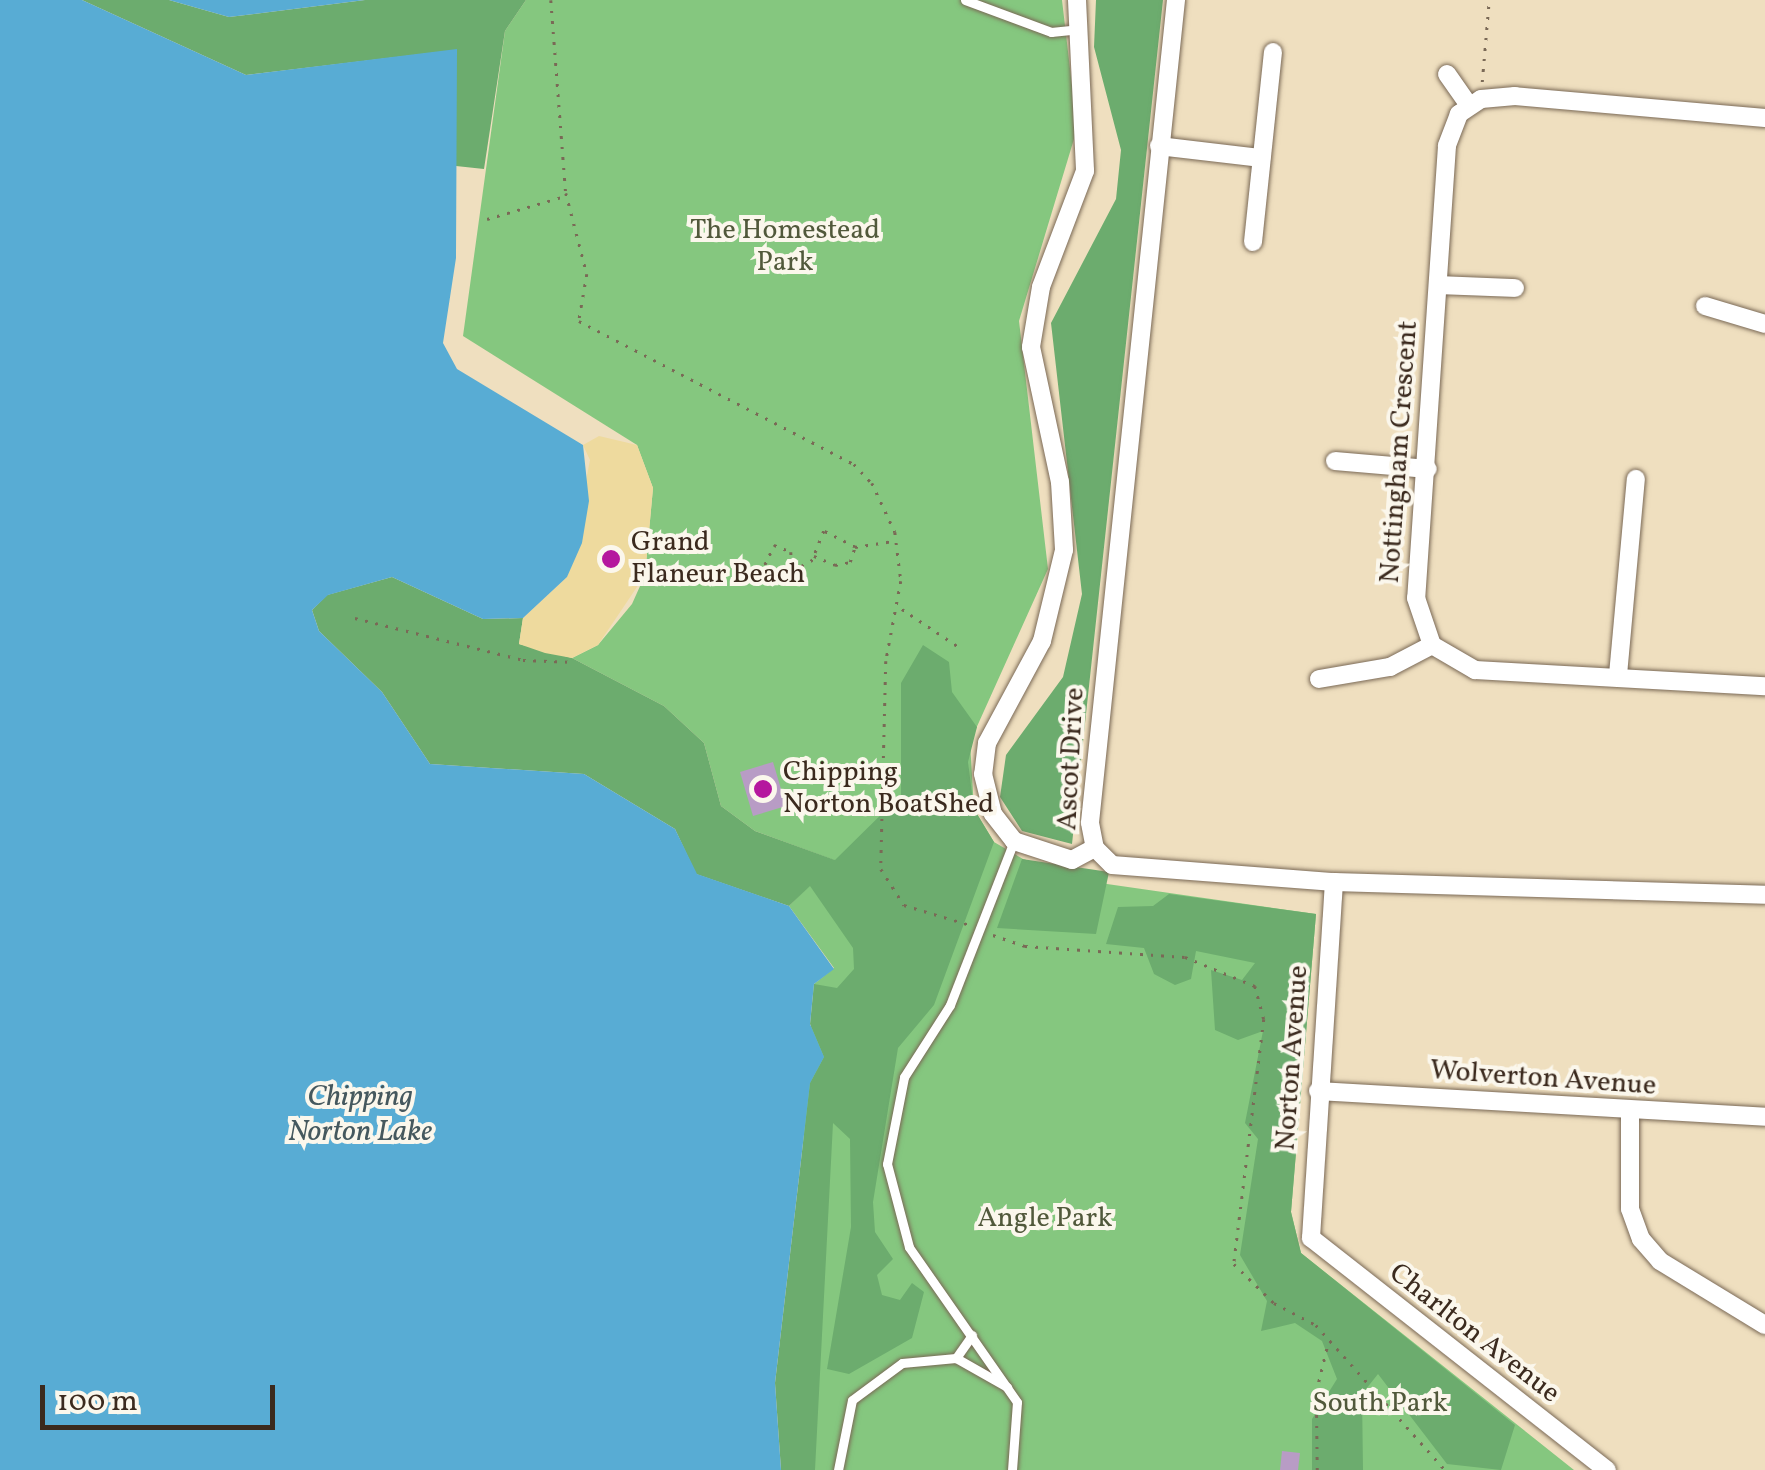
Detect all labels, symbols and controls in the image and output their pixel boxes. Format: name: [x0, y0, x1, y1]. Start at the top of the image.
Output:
park label: The Homestead Park: [690, 214, 880, 280]
street label: Nottingham Crescent: [1374, 320, 1426, 584]
place label: Grand Flaneur Beach: [631, 526, 805, 592]
marker: Grand Flaneur Beach: [600, 548, 622, 570]
street label: Ascot Drive: [1051, 687, 1093, 831]
place label: Chipping Norton BoatShed: [783, 756, 994, 822]
marker: Chipping Norton BoatShed: [752, 778, 774, 800]
street label: Norton Avenue: [1270, 964, 1316, 1152]
street label: Wolverton Avenue: [1429, 1054, 1657, 1104]
water label: Chipping Norton Lake: [288, 1079, 432, 1150]
park label: Angle Park: [977, 1202, 1113, 1236]
street label: Charlton Avenue: [1382, 1257, 1566, 1411]
scale bar: [45, 1365, 280, 1427]
text: 100 m: [57, 1381, 138, 1423]
park label: South Park: [1312, 1387, 1448, 1421]

